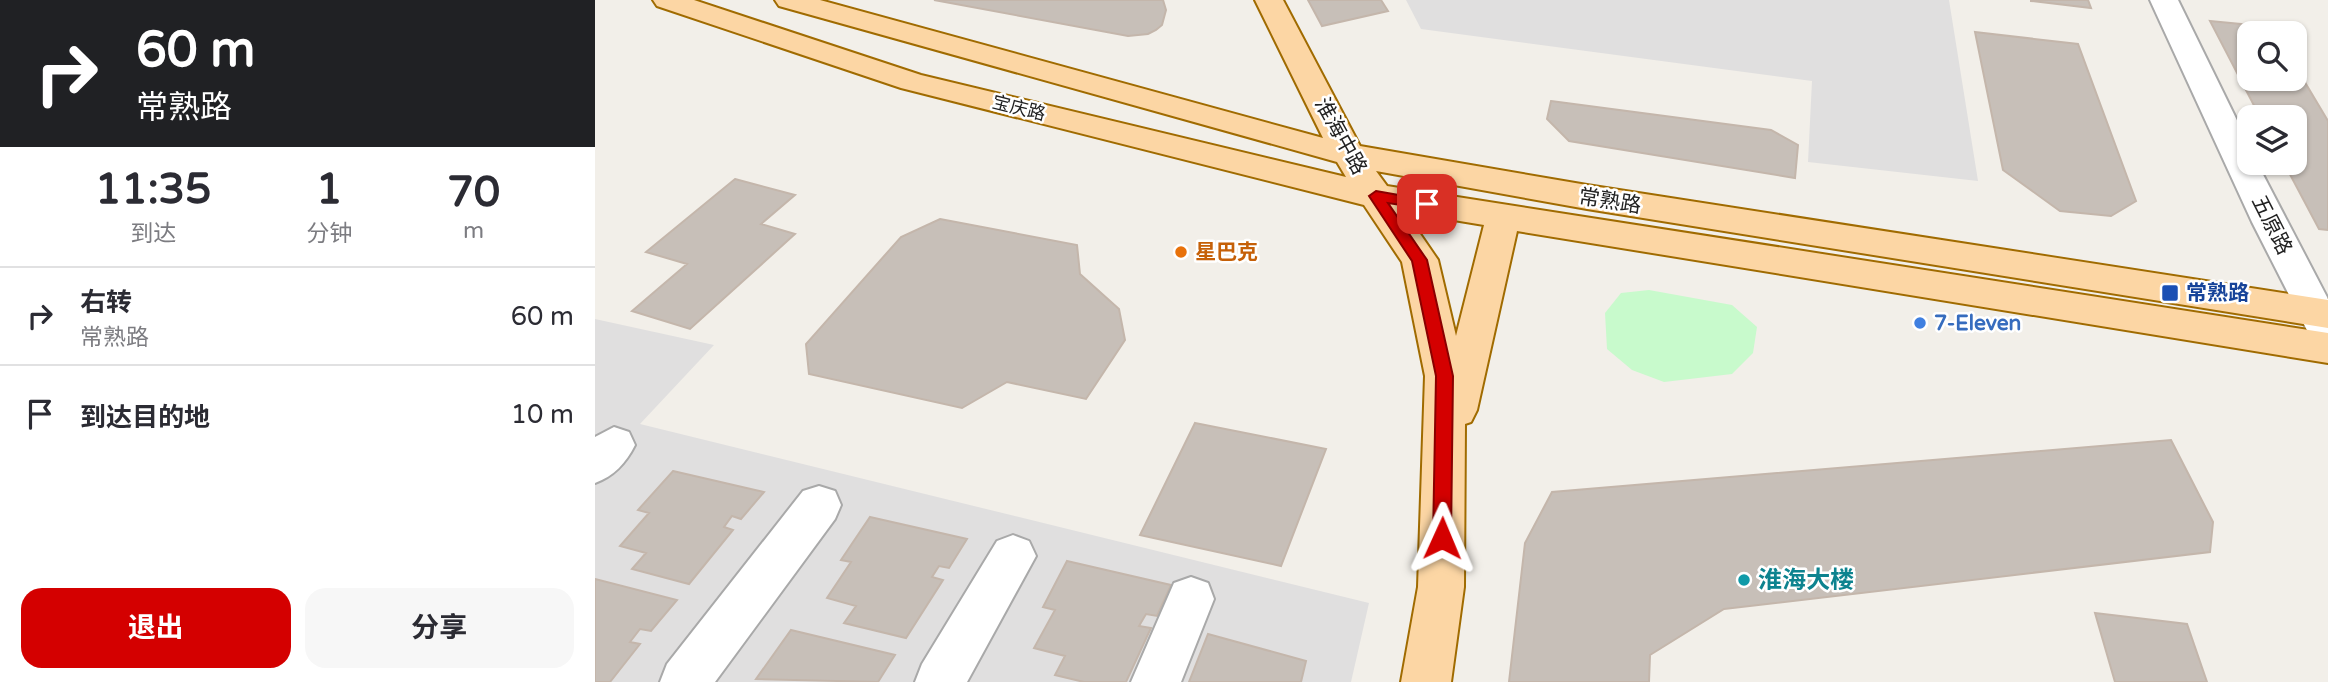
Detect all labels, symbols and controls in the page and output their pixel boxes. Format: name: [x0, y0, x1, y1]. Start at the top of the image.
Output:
text: 60 m: [136, 21, 255, 80]
map controls: [2237, 21, 2307, 175]
button: search: [2237, 21, 2307, 91]
icon: right: [21, 28, 112, 119]
text: 常熟路: [136, 89, 232, 127]
street label: 宝庆路: [990, 91, 1048, 125]
street label: 淮海中路: [1309, 93, 1372, 179]
button: layers: [2237, 105, 2307, 175]
text: 11:35: [95, 164, 211, 215]
text: 1: [316, 164, 343, 215]
text: 70: [447, 167, 500, 218]
pin: [1397, 174, 1457, 234]
street label: 常熟路: [1577, 184, 1643, 219]
icon: arrive: [1408, 185, 1446, 223]
street label: 五原路: [2246, 191, 2297, 259]
text: m: [463, 217, 484, 245]
text: 到达: [130, 220, 176, 248]
text: 分钟: [306, 220, 352, 248]
place label: 星巴克: [1195, 240, 1258, 265]
marker: 星巴克: [1173, 244, 1189, 260]
place label: 常熟路: [2186, 281, 2249, 306]
marker: 常熟路: [2160, 283, 2180, 303]
text: 右转: [80, 287, 132, 318]
icon: right: [21, 297, 59, 335]
text: 60 m: [511, 301, 574, 332]
place label: 7-Eleven: [1934, 311, 2021, 336]
marker: 7-Eleven: [1912, 315, 1928, 331]
text: 常熟路: [80, 324, 149, 352]
icon: arrive: [21, 395, 59, 433]
text: 10 m: [511, 399, 574, 430]
text: 到达目的地: [80, 402, 210, 433]
position arrow: [1405, 501, 1479, 575]
place label: 淮海大楼: [1758, 566, 1854, 595]
marker: 淮海大楼: [1736, 572, 1752, 588]
button: 退出: [21, 588, 291, 668]
button: 分享: [305, 588, 574, 668]

